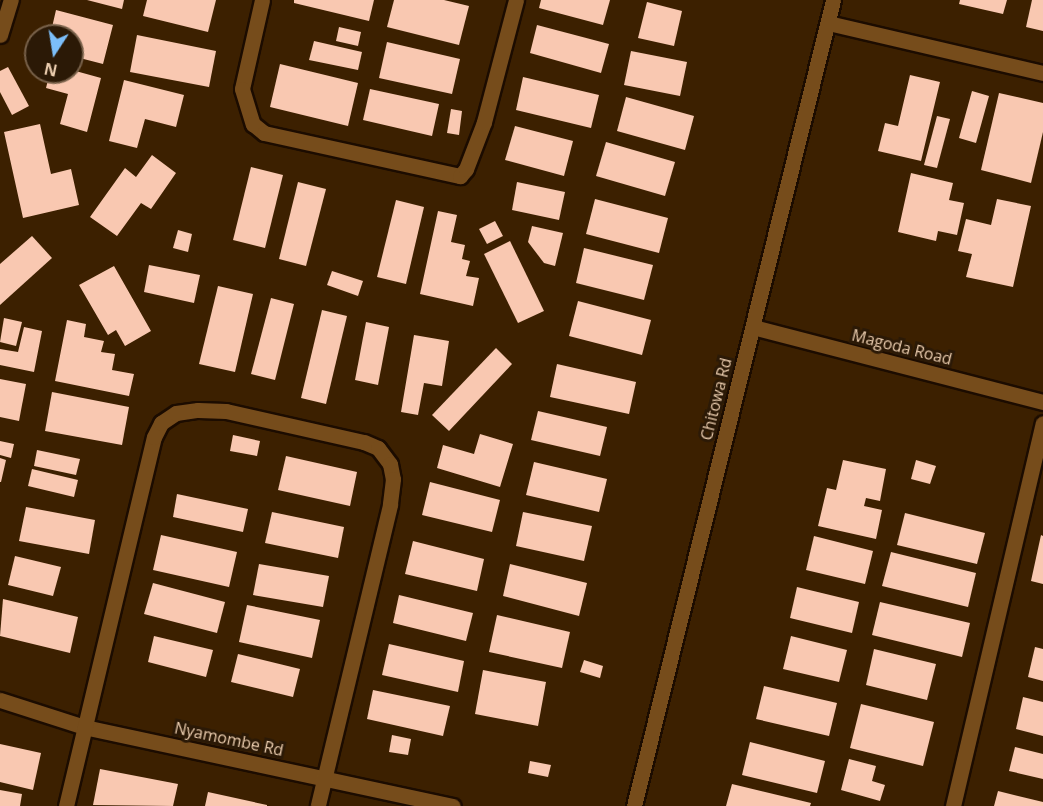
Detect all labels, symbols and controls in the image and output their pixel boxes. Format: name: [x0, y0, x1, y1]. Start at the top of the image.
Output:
north arrow: [24, 24, 84, 84]
text: N: [42, 58, 59, 82]
street label: Magoda Road: [850, 325, 954, 369]
street label: Chitowa Rd: [696, 356, 736, 442]
street label: Nyamombe Rd: [173, 718, 285, 760]

